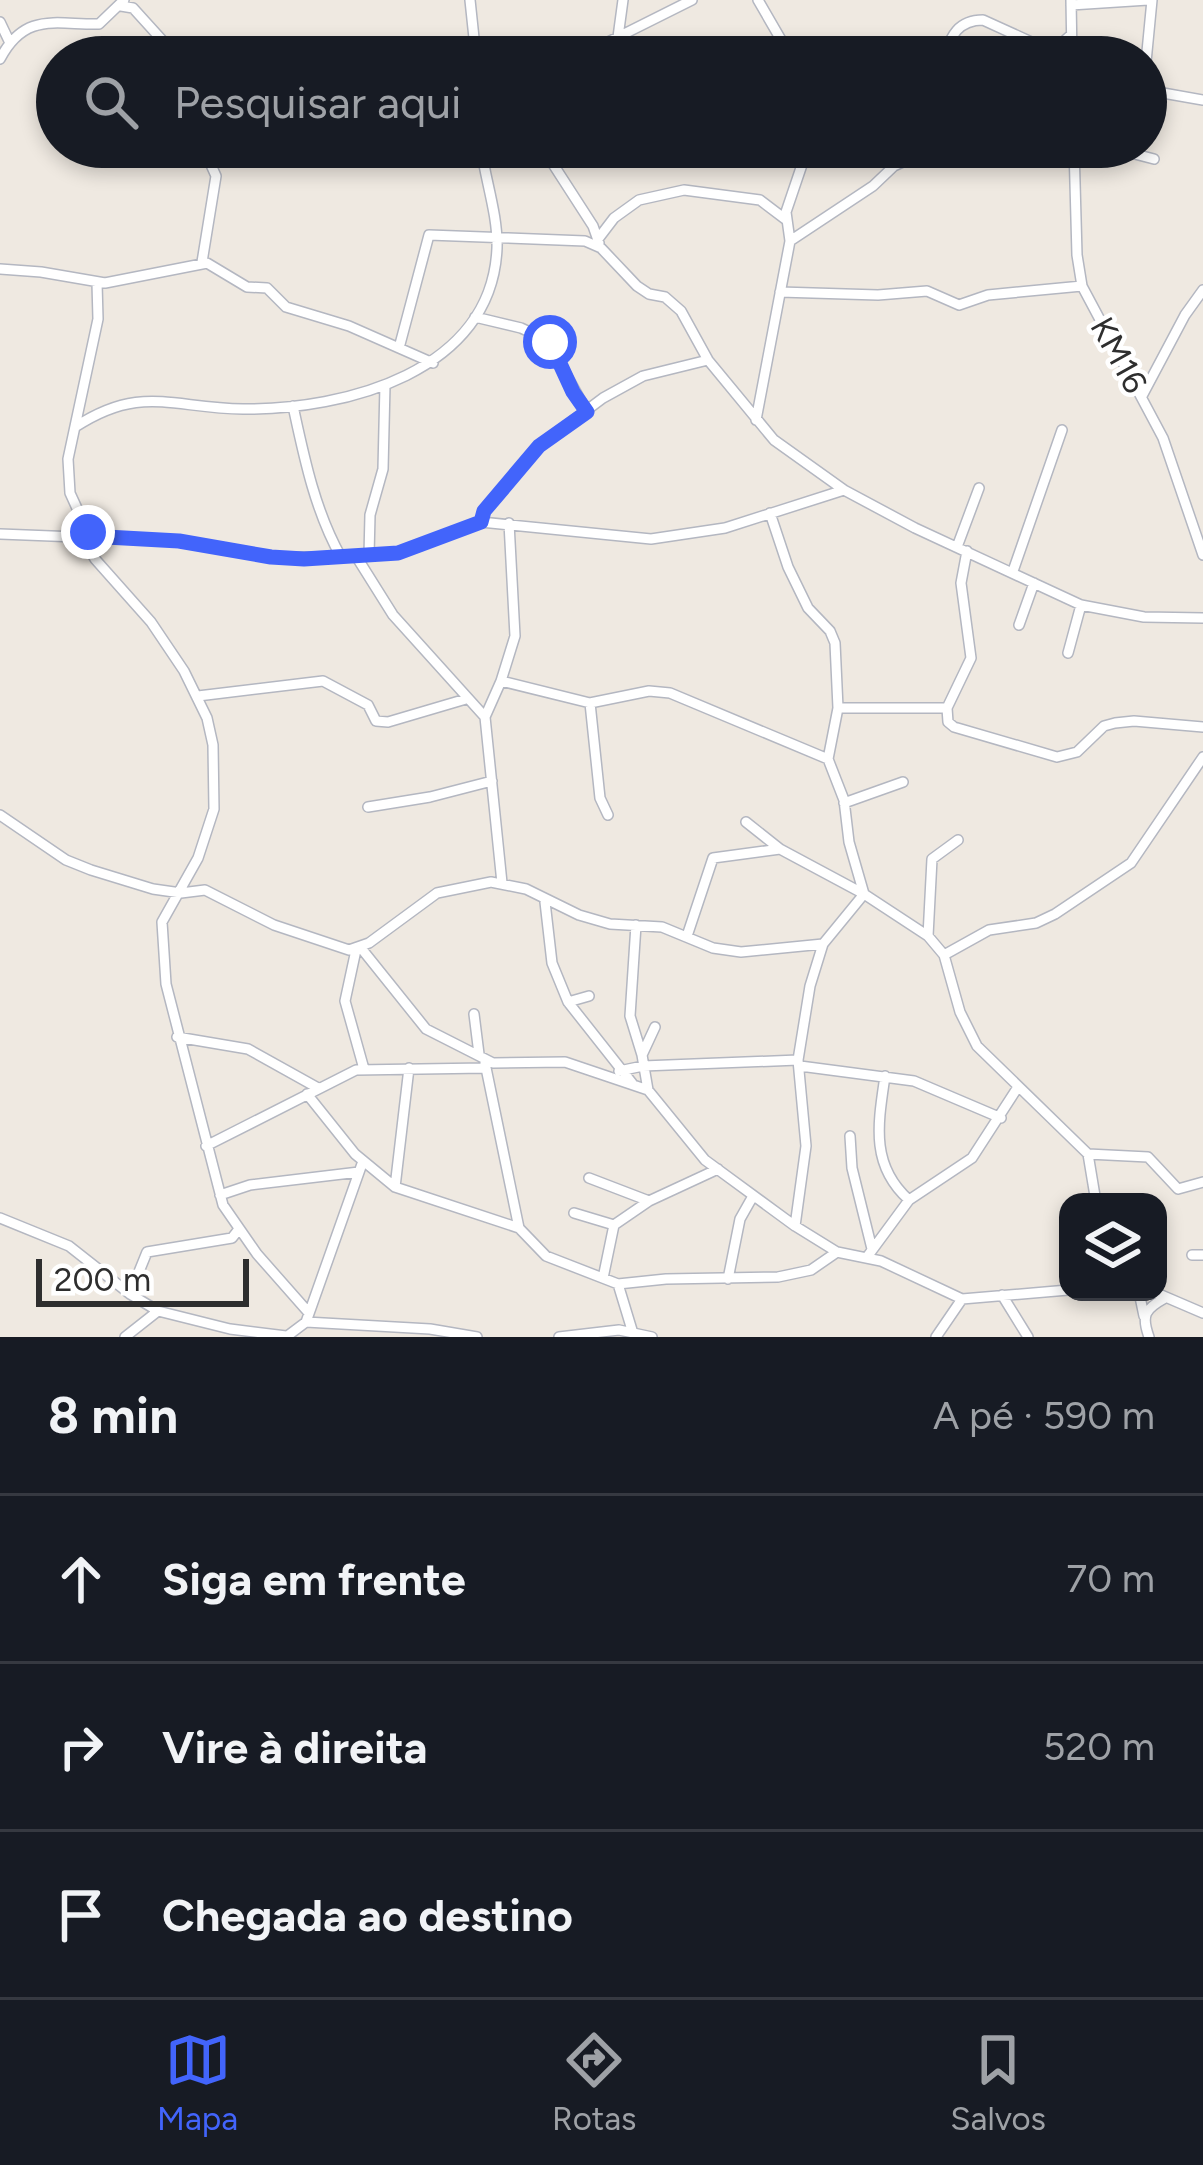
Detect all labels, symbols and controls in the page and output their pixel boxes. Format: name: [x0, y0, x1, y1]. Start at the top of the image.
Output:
search box: [36, 36, 1167, 168]
icon: search: [78, 69, 144, 135]
text: Pesquisar aqui: [174, 75, 461, 129]
street label: KM16: [1082, 310, 1156, 400]
route start: [523, 315, 577, 369]
route end: [61, 505, 115, 559]
map controls: [1059, 1193, 1167, 1301]
button: layers: [1059, 1193, 1167, 1301]
scale bar: [36, 1253, 249, 1306]
text: 200 m: [54, 1260, 151, 1299]
text: 8 min: [48, 1385, 178, 1446]
text: A pé · 590 m: [933, 1392, 1155, 1439]
icon: ahead: [48, 1546, 114, 1612]
text: Siga em frente: [162, 1552, 466, 1606]
text: 70 m: [1066, 1555, 1155, 1602]
icon: right: [48, 1714, 114, 1780]
text: Vire à direita: [162, 1720, 427, 1774]
text: 520 m: [1043, 1723, 1155, 1770]
icon: arrive: [48, 1882, 114, 1948]
text: Chegada ao destino: [162, 1888, 573, 1942]
tab: Mapa: [157, 2027, 238, 2138]
tab: Rotas: [552, 2027, 636, 2138]
tab: Salvos: [950, 2027, 1046, 2138]

